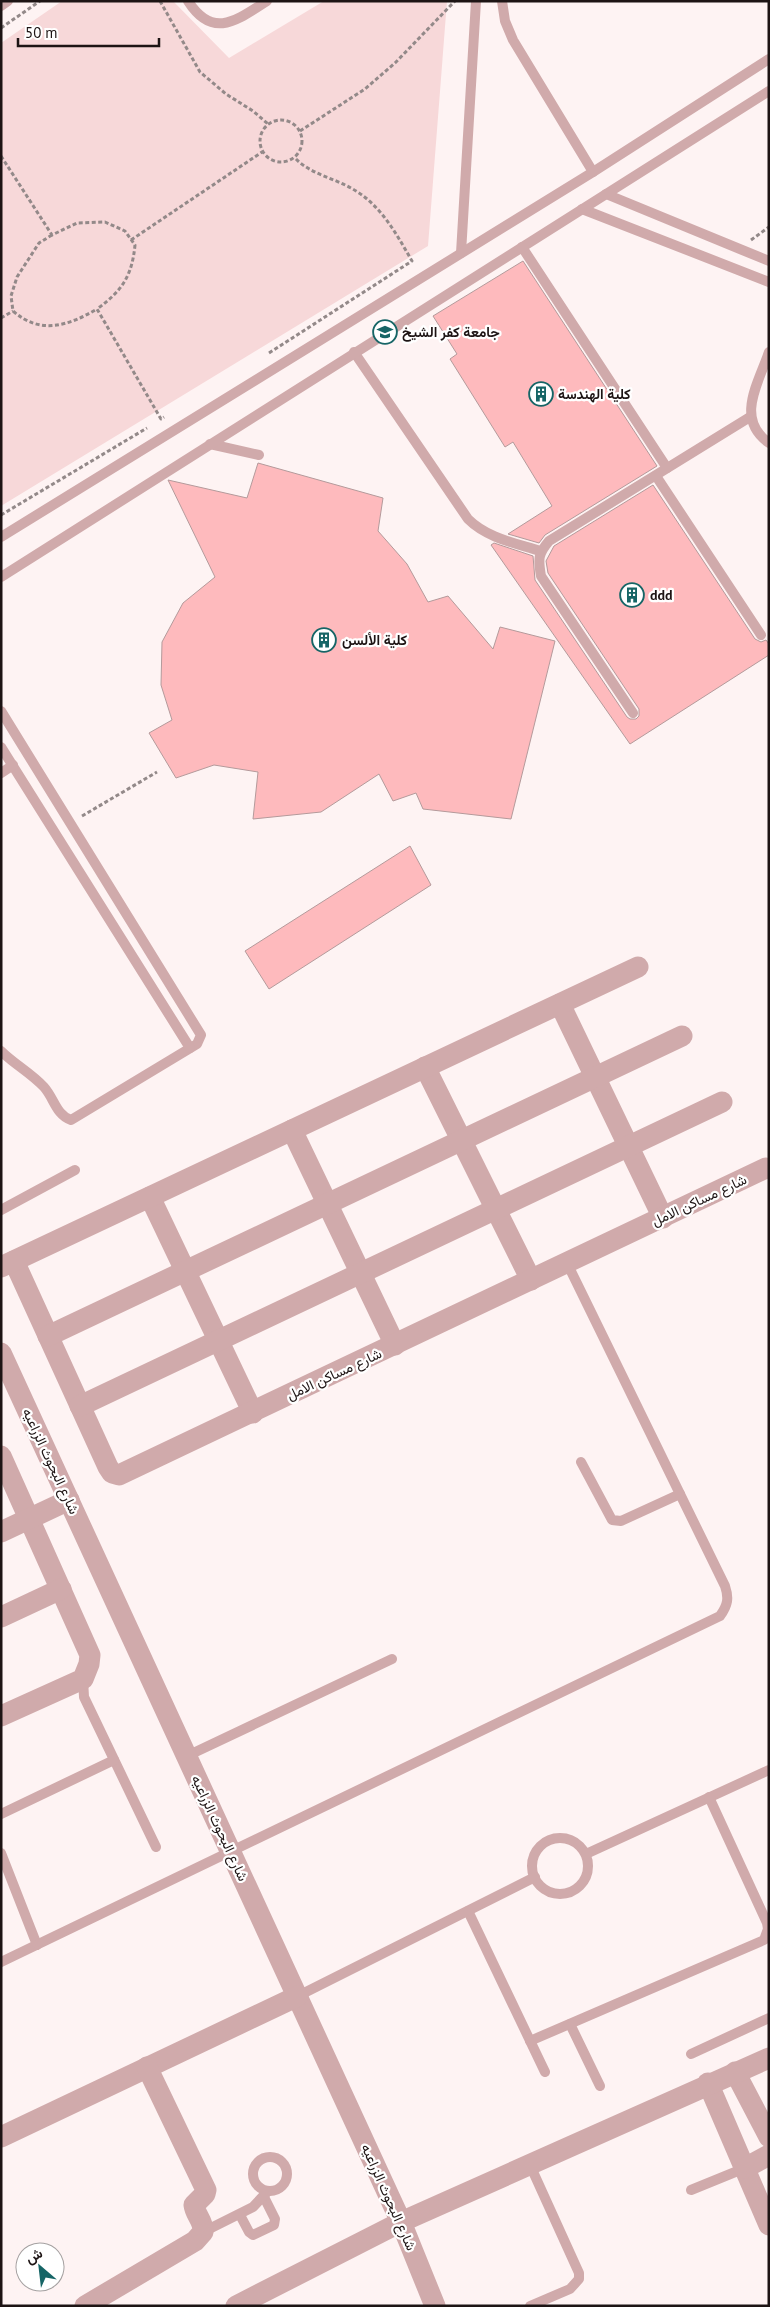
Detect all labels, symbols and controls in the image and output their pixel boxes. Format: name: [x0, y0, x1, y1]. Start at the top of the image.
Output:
scale bar: [18, 15, 159, 47]
text: 50 m: [25, 23, 58, 42]
school or university icon: جامعة كفر الشيخ: [372, 319, 398, 345]
place label: جامعة كفر الشيخ: [402, 323, 500, 342]
building icon: كلية الهندسة: [528, 381, 554, 407]
place label: كلية الهندسة: [558, 385, 631, 403]
building icon: ddd: [619, 582, 645, 608]
place label: ddd: [650, 586, 673, 604]
building icon: كلية الألسن: [311, 627, 337, 653]
place label: كلية الألسن: [342, 631, 407, 649]
street label: شارع مساكن الامل: [649, 1170, 750, 1232]
street label: شارع مساكن الامل: [284, 1344, 385, 1406]
street label: شارع البحوث الزراعيه: [17, 1405, 83, 1518]
street label: شارع البحوث الزراعيه: [186, 1772, 252, 1885]
street label: شارع البحوث الزراعيه: [356, 2141, 421, 2254]
north arrow: [15, 2242, 65, 2292]
text: ش: [22, 2244, 46, 2267]

